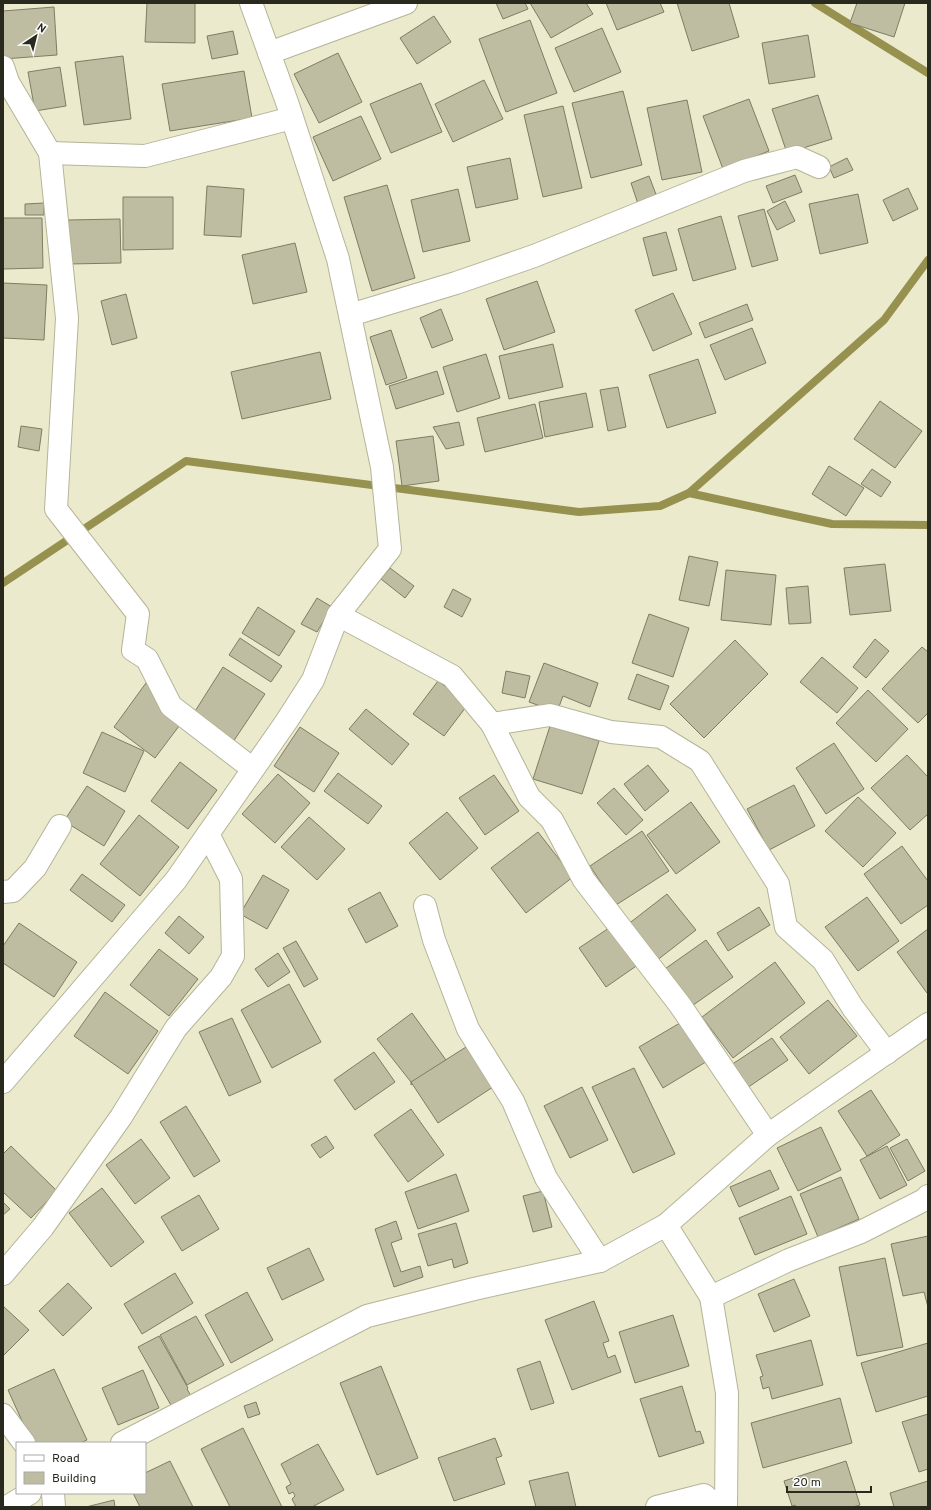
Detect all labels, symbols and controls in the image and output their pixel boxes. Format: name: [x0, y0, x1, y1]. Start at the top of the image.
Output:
north arrow: [16, 16, 56, 56]
text: N: [34, 21, 48, 37]
legend: [16, 1442, 146, 1494]
text: Road: [52, 1451, 80, 1467]
scale bar: [787, 1468, 871, 1494]
text: Building: [52, 1471, 96, 1487]
text: 20 m: [793, 1475, 821, 1491]

